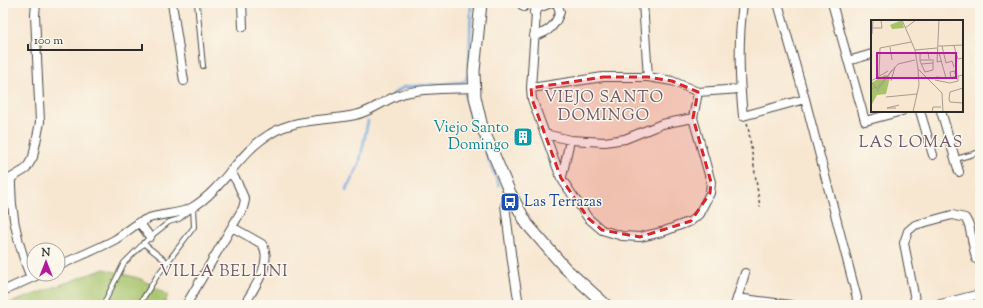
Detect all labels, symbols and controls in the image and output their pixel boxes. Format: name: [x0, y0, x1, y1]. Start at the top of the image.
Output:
inset map: [871, 20, 963, 112]
scale bar: [28, 26, 142, 52]
text: 100 m: [34, 32, 63, 50]
district label: VIEJO SANTO DOMINGO: [544, 87, 664, 128]
place label: Viejo Santo Domingo: [433, 118, 509, 156]
building icon: Viejo Santo Domingo: [512, 126, 534, 148]
district label: LAS LOMAS: [859, 132, 963, 155]
bus stop icon: Las Terrazas: [499, 191, 521, 213]
place label: Las Terrazas: [524, 192, 602, 213]
north arrow: [26, 242, 66, 282]
text: N: [41, 245, 51, 261]
district label: VILLA BELLINI: [159, 261, 289, 284]

